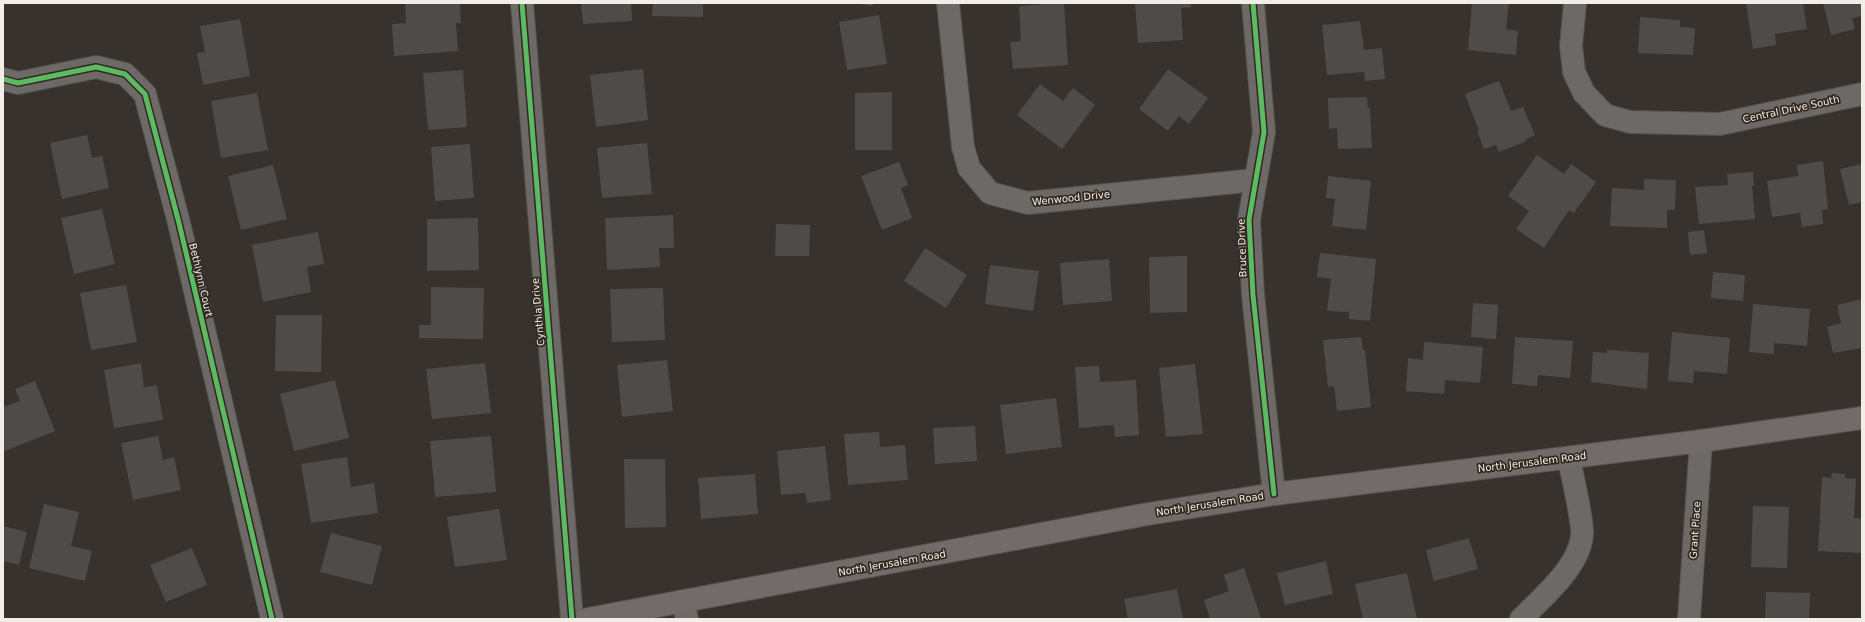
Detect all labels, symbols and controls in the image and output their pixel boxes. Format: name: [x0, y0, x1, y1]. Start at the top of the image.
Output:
street label: Central Drive South: [1742, 93, 1840, 125]
street label: Wenwood Drive: [1031, 188, 1111, 208]
street label: Bruce Drive: [1235, 218, 1249, 278]
street label: Bethlynn Court: [187, 242, 215, 318]
street label: Cynthia Drive: [530, 278, 546, 346]
street label: North Jerusalem Road: [1477, 450, 1587, 474]
street label: North Jerusalem Road: [1155, 490, 1265, 518]
street label: Grant Place: [1687, 501, 1703, 559]
street label: North Jerusalem Road: [837, 548, 947, 578]

